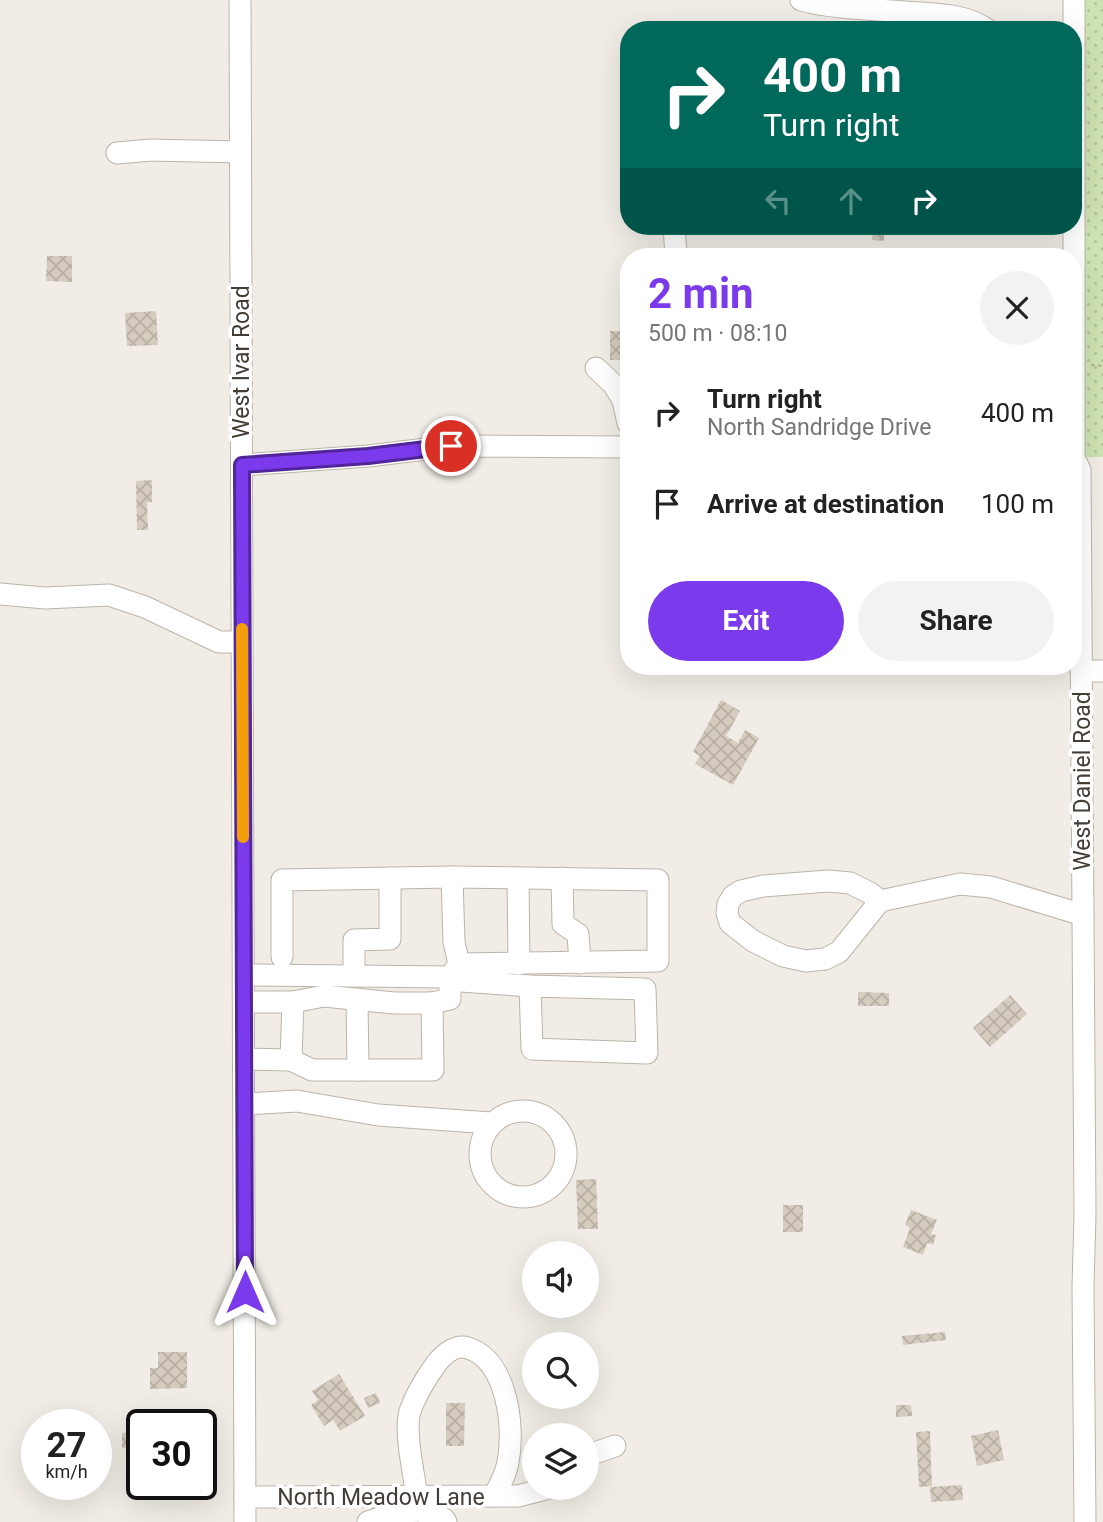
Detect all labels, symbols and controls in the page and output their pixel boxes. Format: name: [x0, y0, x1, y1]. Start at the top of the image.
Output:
text: 400 m: [763, 47, 902, 104]
icon: right: [648, 49, 739, 140]
text: Turn right: [763, 106, 899, 144]
icon: left: [759, 182, 797, 220]
icon: ahead: [832, 182, 870, 220]
icon: right: [905, 182, 943, 220]
text: 2 min: [648, 269, 754, 318]
button: close: [980, 271, 1054, 345]
street label: West Ivar Road: [228, 285, 255, 439]
text: 500 m · 08:10: [648, 320, 787, 347]
text: Turn right: [707, 384, 822, 414]
icon: right: [648, 394, 686, 432]
text: 400 m: [981, 398, 1054, 428]
text: North Sandridge Drive: [707, 414, 931, 441]
pin: [421, 416, 481, 476]
icon: arrive: [432, 427, 470, 465]
icon: arrive: [648, 485, 686, 523]
text: Arrive at destination: [707, 489, 944, 519]
text: 100 m: [981, 489, 1054, 519]
button: Exit: [648, 581, 844, 661]
button: Share: [858, 581, 1054, 661]
street label: West Daniel Road: [1069, 691, 1096, 871]
map controls: [522, 1241, 599, 1500]
button: sound: [522, 1241, 599, 1318]
position arrow: [208, 1255, 282, 1329]
button: search: [522, 1332, 599, 1409]
speed limit sign: 30: [126, 1409, 217, 1500]
button: layers: [522, 1423, 599, 1500]
text: 27: [46, 1425, 87, 1466]
text: km/h: [45, 1461, 88, 1482]
street label: North Meadow Lane: [277, 1484, 485, 1511]

